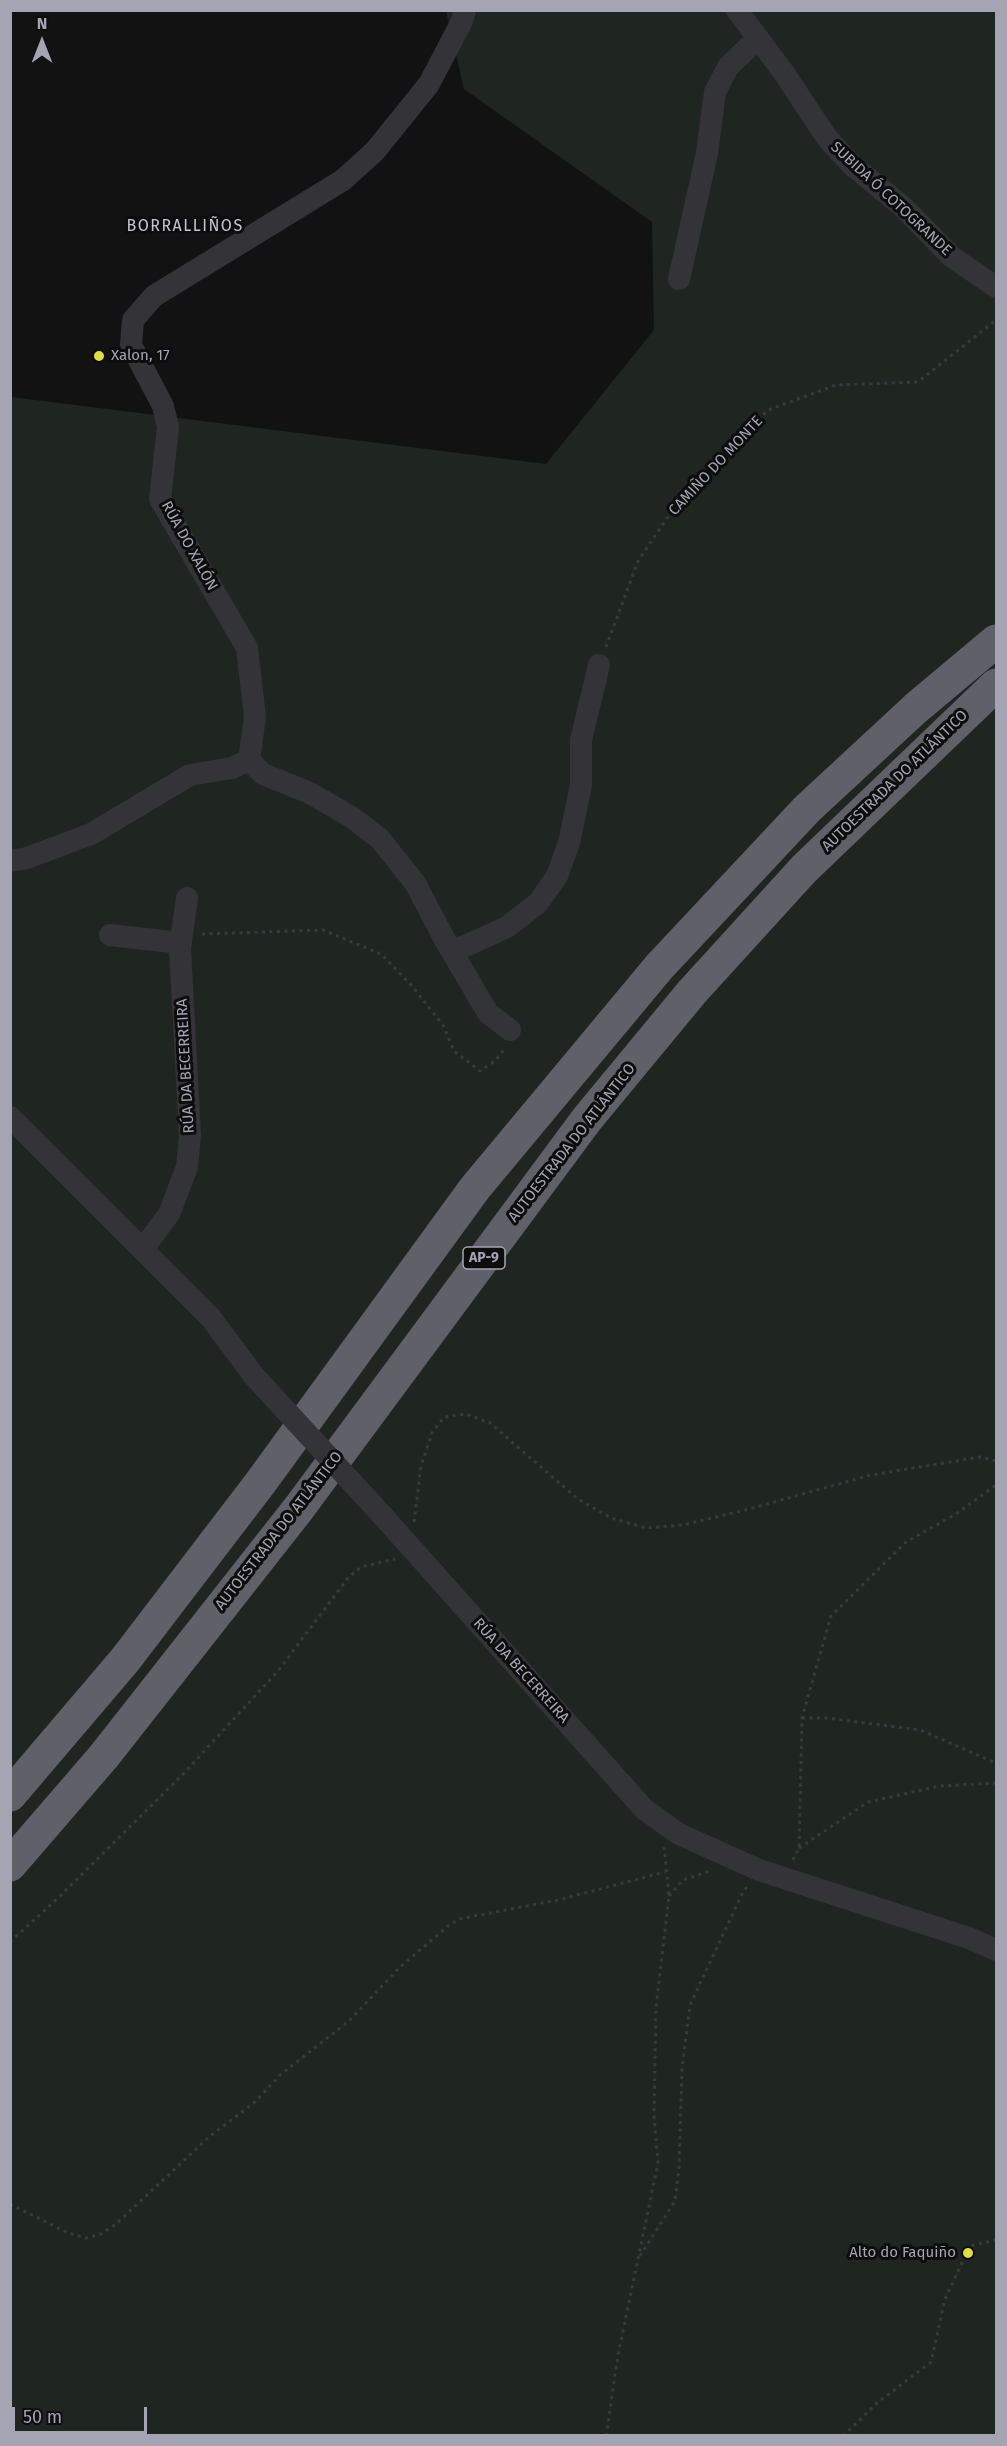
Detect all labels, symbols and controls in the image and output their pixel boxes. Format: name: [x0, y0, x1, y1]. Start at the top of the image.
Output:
north arrow: [12, 12, 72, 72]
text: N: [37, 14, 47, 33]
street label: SUBIDA Ó COTOGRANDE: [827, 138, 955, 260]
district label: BORRALLIÑOS: [126, 217, 244, 237]
place label: Xalon, 17: [111, 347, 170, 365]
marker: Xalon, 17: [92, 349, 106, 363]
street label: CAMIÑO DO MONTE: [665, 412, 767, 520]
street label: RÚA DO XALÓN: [157, 498, 221, 594]
street label: AUTOESTRADA DO ATLÁNTICO: [818, 707, 972, 855]
street label: RÚA DA BECERREIRA: [173, 998, 199, 1134]
street label: AUTOESTRADA DO ATLÁNTICO: [505, 1060, 639, 1226]
road number: AP-9: [463, 1247, 505, 1269]
street label: AUTOESTRADA DO ATLÁNTICO: [212, 1448, 346, 1614]
street label: RÚA DA BECERREIRA: [469, 1615, 573, 1727]
place label: Alto do Faquiño: [849, 2244, 956, 2262]
marker: Alto do Faquiño: [961, 2246, 975, 2260]
scale bar: [15, 2395, 150, 2433]
text: 50 m: [23, 2406, 62, 2428]

